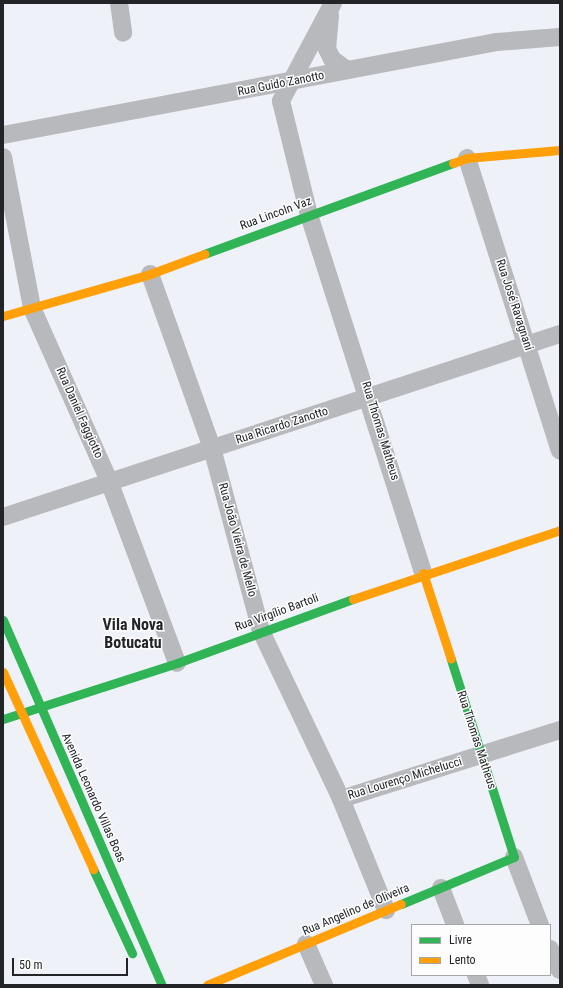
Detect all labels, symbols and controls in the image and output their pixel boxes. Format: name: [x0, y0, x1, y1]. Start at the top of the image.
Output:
street label: Rua Guido Zanotto: [236, 69, 326, 99]
street label: Rua Lincoln Vaz: [238, 194, 314, 234]
street label: Rua José Ravagnani: [492, 257, 536, 353]
street label: Rua Daniel Faggiotto: [53, 365, 105, 461]
street label: Rua Thomas Matheus: [358, 380, 402, 482]
street label: Rua Ricardo Zanotto: [234, 404, 330, 448]
street label: Rua João Vieira de Mello: [215, 481, 259, 599]
street label: Rua Virgílio Bartoli: [233, 591, 321, 635]
district label: Vila Nova Botucatu: [103, 615, 163, 653]
street label: Rua Thomas Matheus: [453, 689, 499, 791]
street label: Avenida Leonardo Villas Boas: [58, 731, 128, 865]
street label: Rua Lourenço Michelucci: [346, 755, 464, 803]
street label: Rua Angelino de Oliveira: [300, 881, 412, 939]
legend: [411, 924, 551, 976]
text: Livre: [449, 933, 472, 947]
scale bar: [14, 950, 130, 976]
text: Lento: [449, 953, 476, 967]
text: 50 m: [19, 958, 43, 972]

